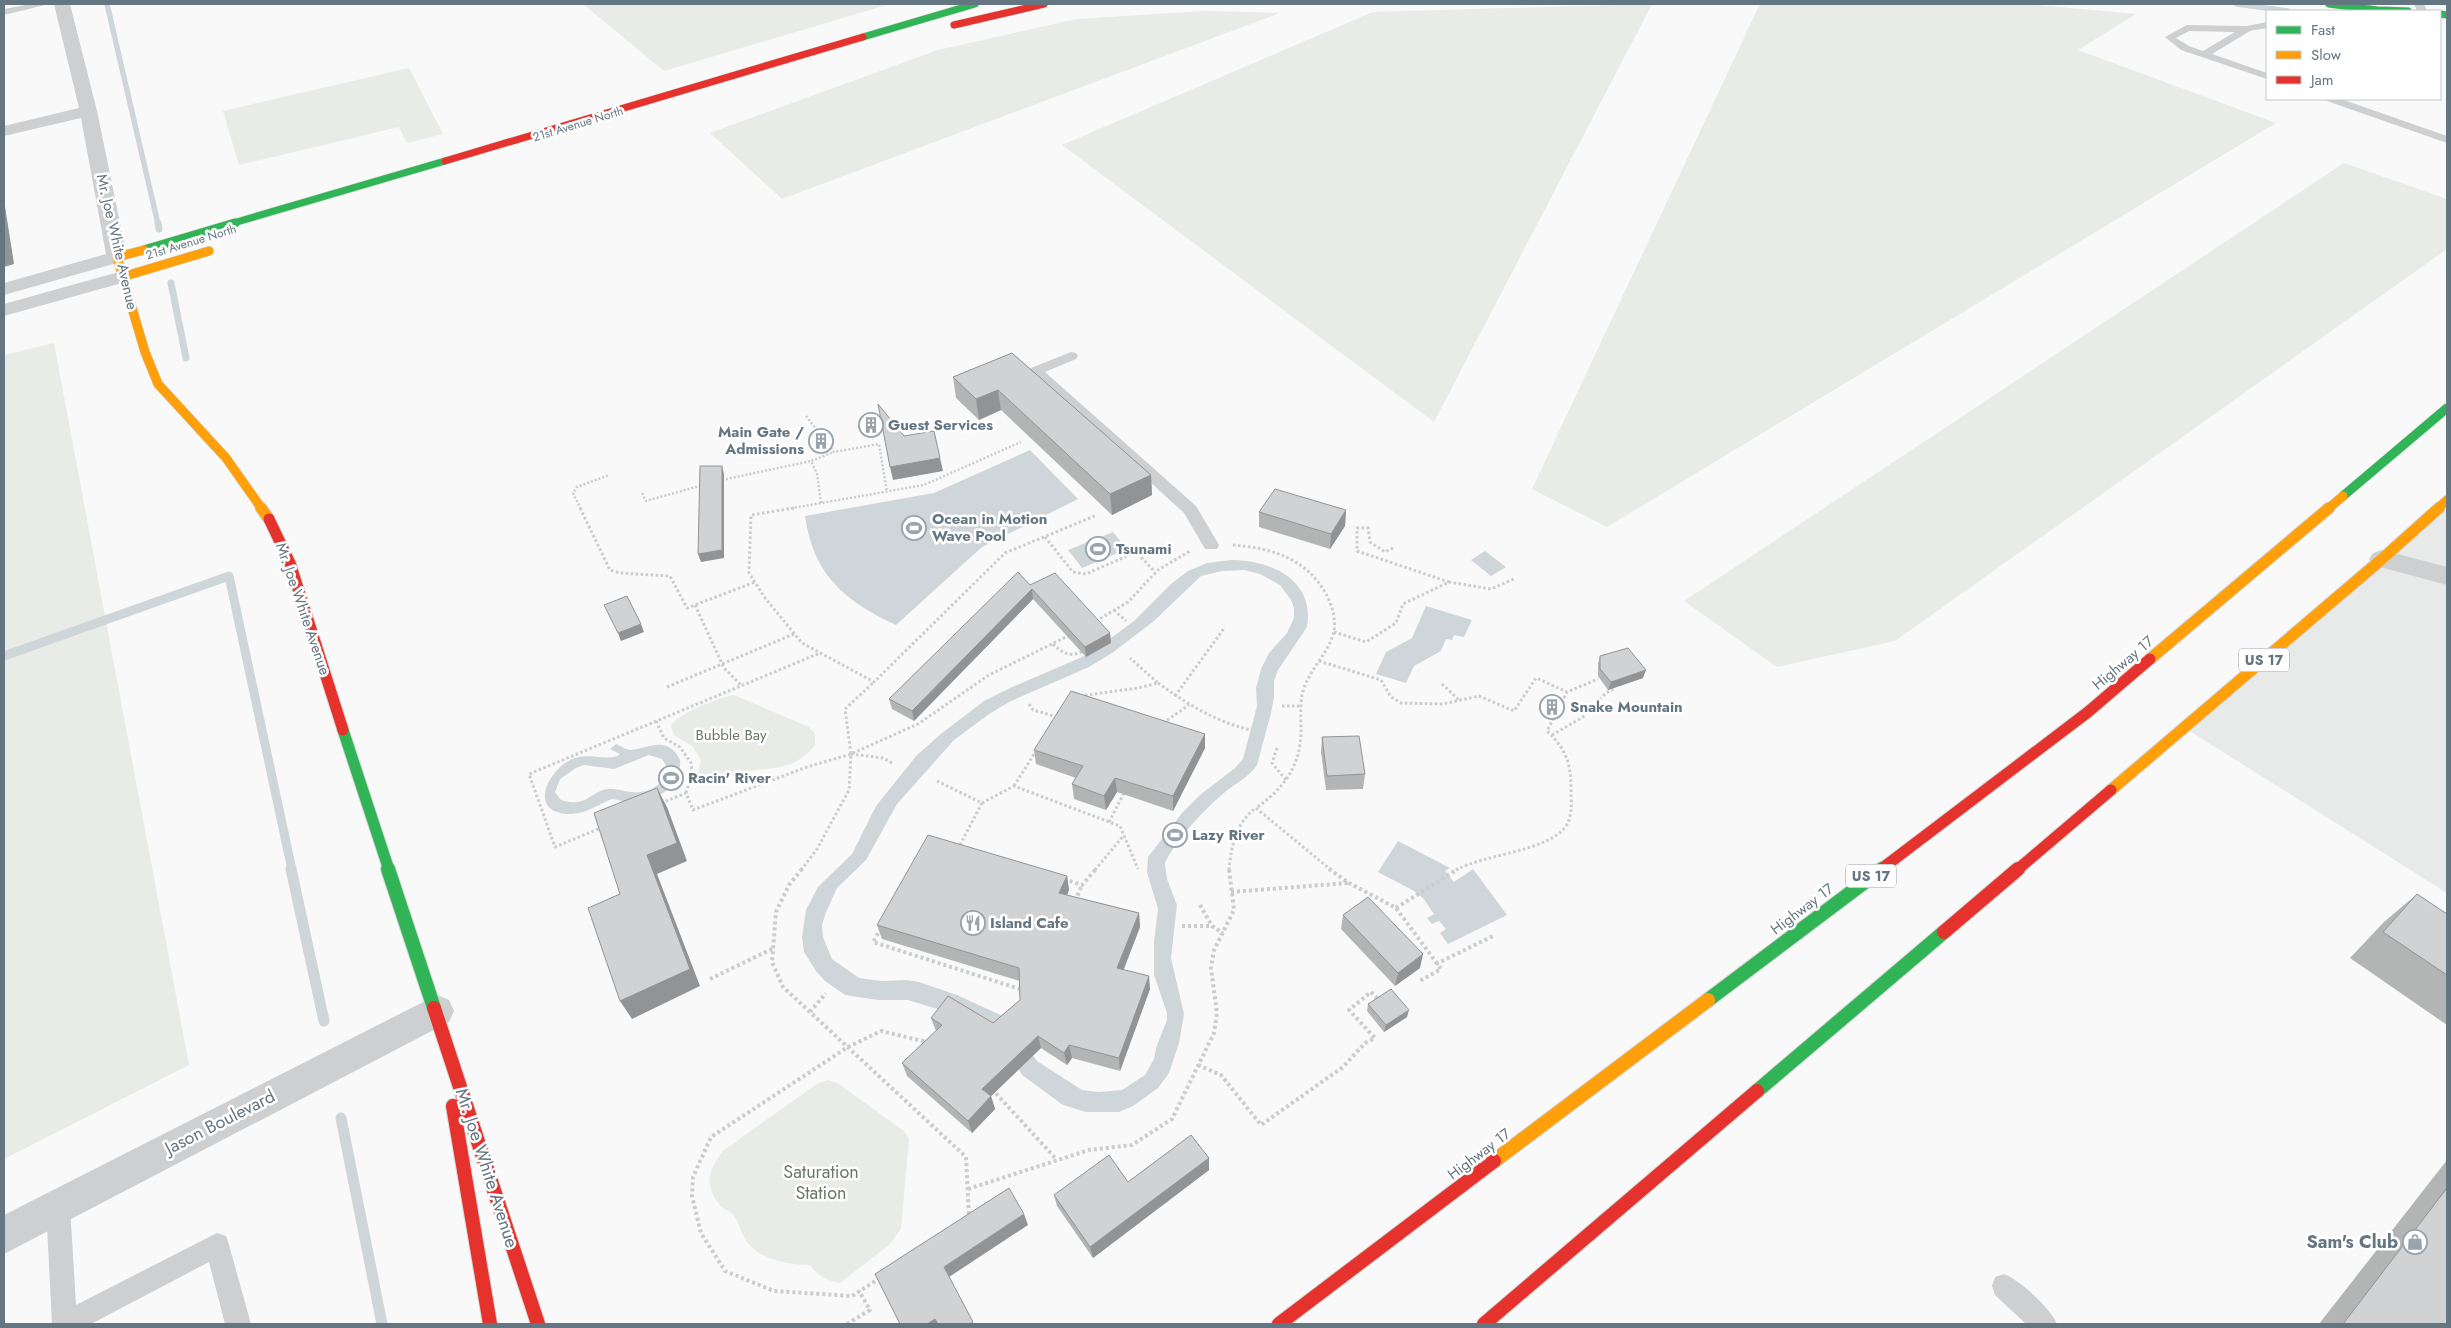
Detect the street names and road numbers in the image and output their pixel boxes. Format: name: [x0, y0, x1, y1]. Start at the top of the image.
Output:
street label: 21st Avenue North: [531, 102, 625, 146]
street label: Mr. Joe White Avenue: [91, 172, 143, 312]
street label: 21st Avenue North: [144, 220, 238, 264]
street label: Mr. Joe White Avenue: [270, 540, 336, 678]
street label: Highway 17: [2088, 631, 2159, 695]
road number: US 17: [2239, 648, 2289, 672]
road number: US 17: [1846, 864, 1896, 888]
street label: Highway 17: [1766, 878, 1838, 940]
street label: Jason Boulevard: [159, 1083, 280, 1162]
street label: Mr. Joe White Avenue: [449, 1085, 525, 1251]
street label: Highway 17: [1443, 1123, 1515, 1185]

